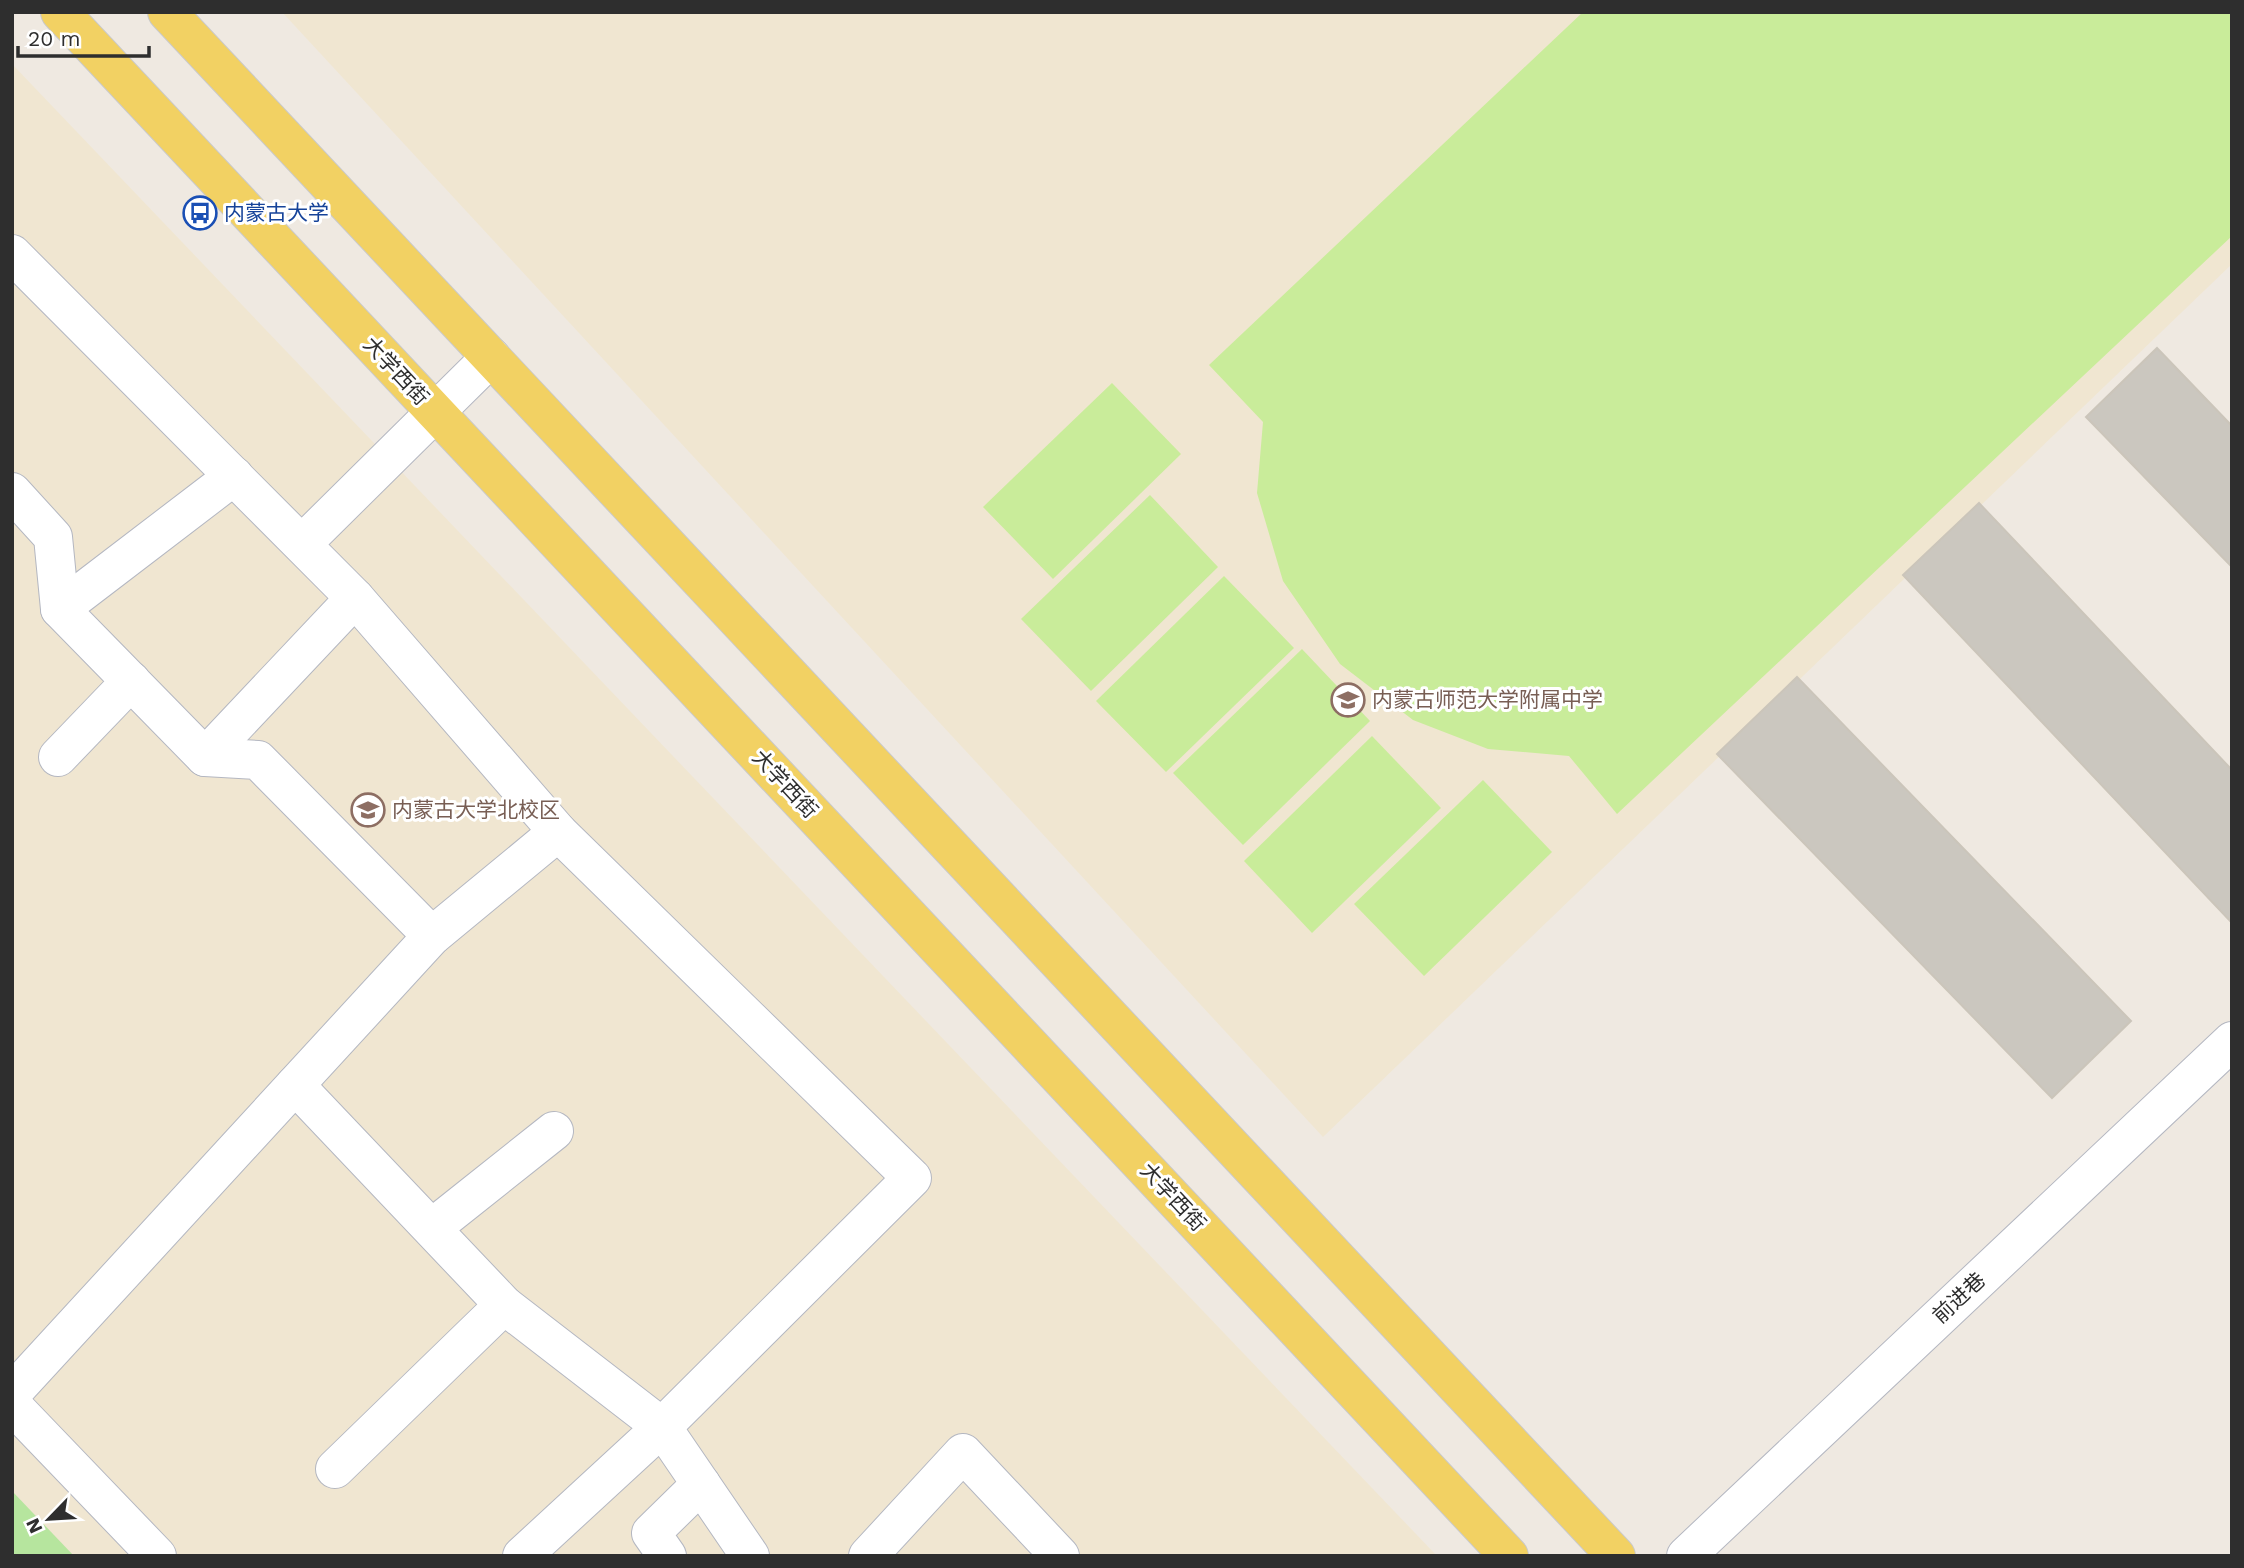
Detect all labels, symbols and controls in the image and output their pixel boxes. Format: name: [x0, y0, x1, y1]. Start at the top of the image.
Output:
scale bar: [18, 14, 149, 58]
text: 20 m: [28, 26, 80, 51]
bus stop icon: 内蒙古大学: [181, 194, 219, 232]
place label: 内蒙古大学: [224, 200, 329, 225]
street label: 大学西街: [359, 331, 434, 410]
school or university icon: 内蒙古师范大学附属中学: [1329, 681, 1367, 719]
place label: 内蒙古师范大学附属中学: [1372, 687, 1603, 712]
street label: 大学西街: [748, 744, 823, 823]
school or university icon: 内蒙古大学北校区: [349, 791, 387, 829]
place label: 内蒙古大学北校区: [392, 797, 560, 822]
street label: 大学西街: [1136, 1157, 1211, 1236]
street label: 前进巷: [1927, 1267, 1990, 1328]
north arrow: [14, 1484, 84, 1554]
text: N: [21, 1515, 47, 1537]

